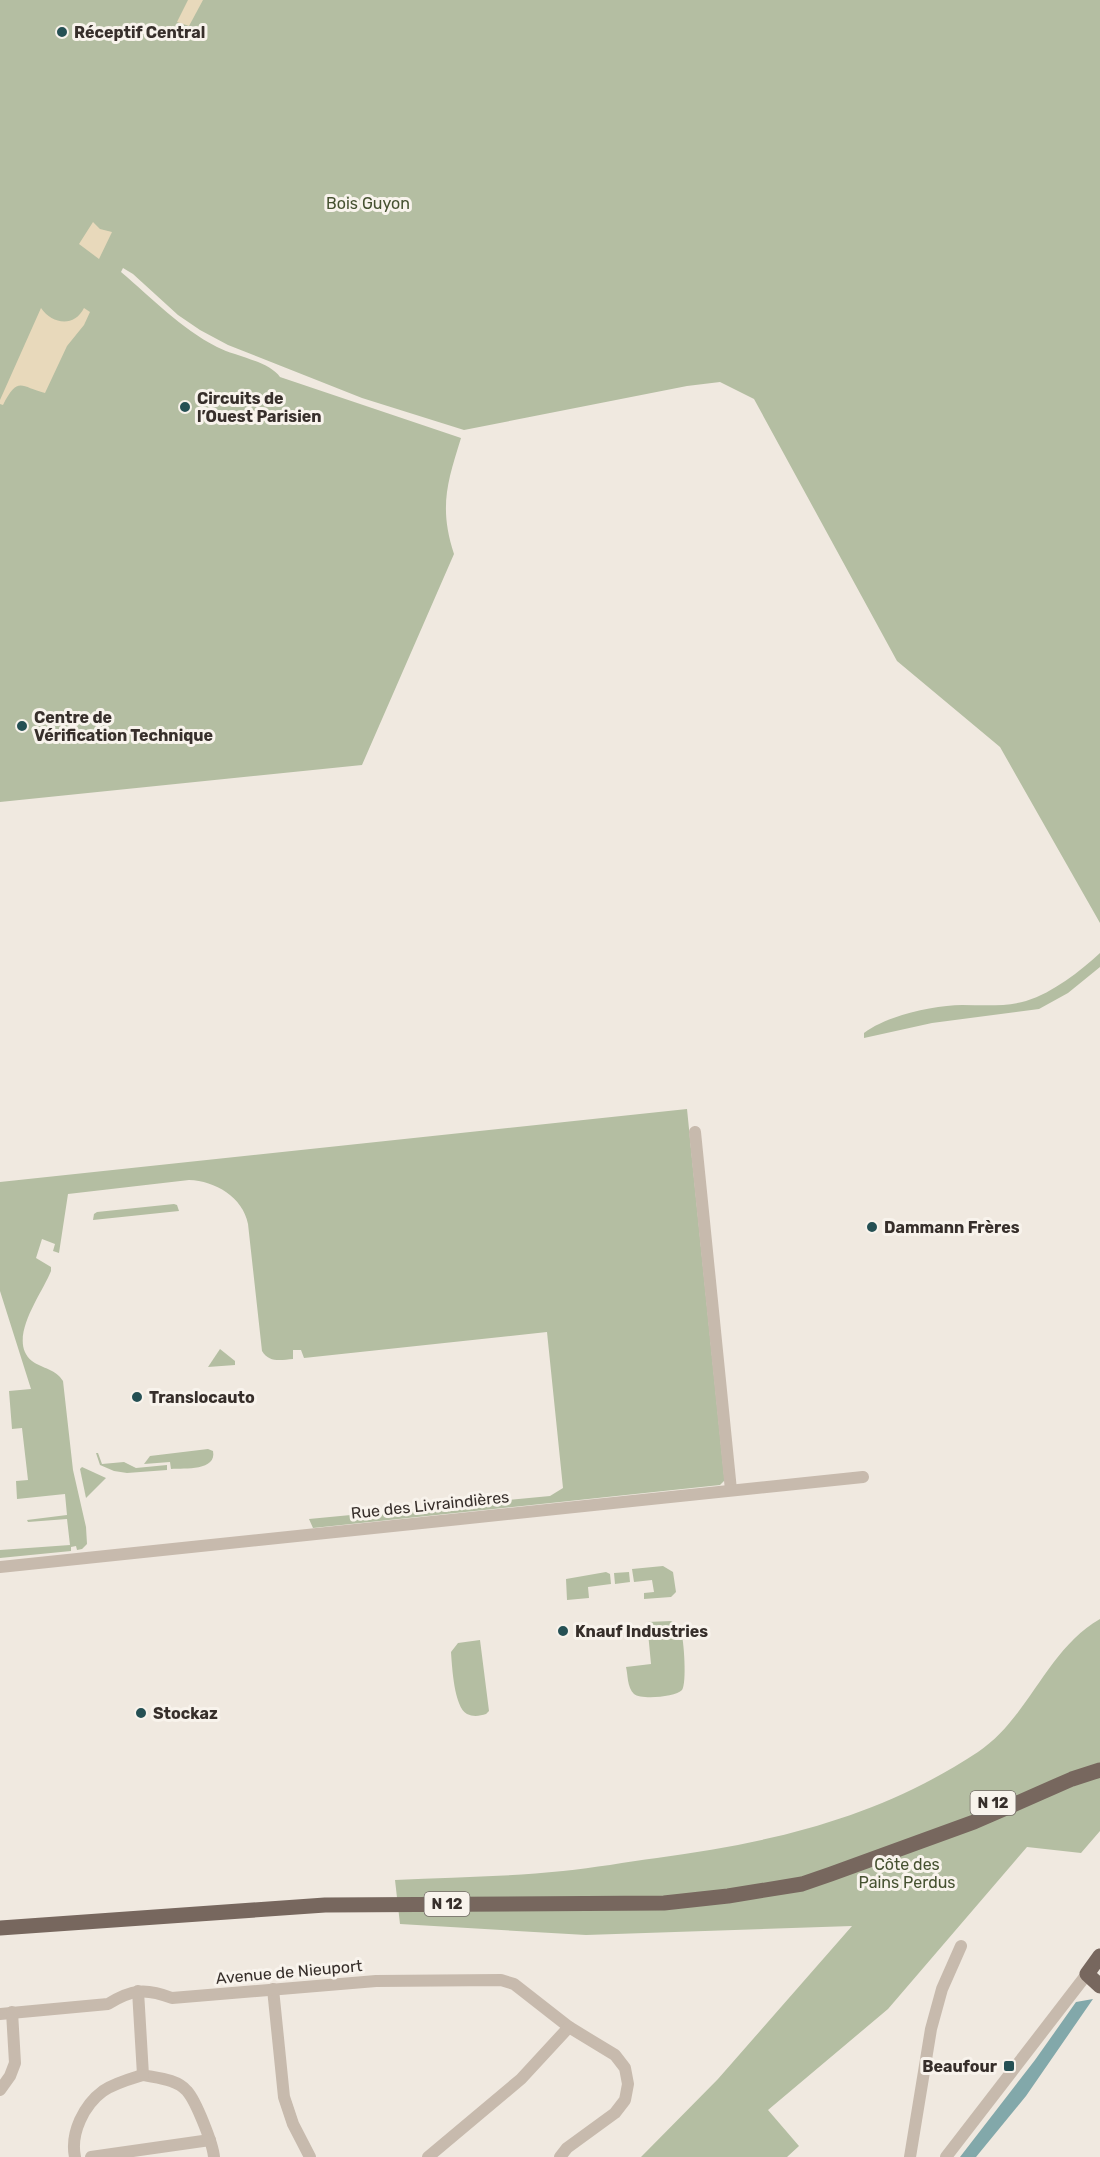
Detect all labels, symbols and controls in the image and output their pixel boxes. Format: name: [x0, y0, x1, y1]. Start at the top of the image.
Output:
place label: Réceptif Central: [74, 23, 205, 42]
marker: Réceptif Central: [55, 25, 69, 39]
park label: Bois Guyon: [326, 194, 410, 213]
place label: Circuits de l’Ouest Parisien: [197, 389, 322, 426]
marker: Circuits de l’Ouest Parisien: [178, 400, 192, 414]
place label: Centre de Vérification Technique: [34, 708, 213, 745]
marker: Centre de Vérification Technique: [15, 719, 29, 733]
place label: Dammann Frères: [884, 1218, 1020, 1237]
marker: Dammann Frères: [865, 1220, 879, 1234]
place label: Translocauto: [149, 1388, 255, 1407]
marker: Translocauto: [130, 1390, 144, 1404]
street label: Rue des Livraindières: [350, 1487, 510, 1523]
place label: Knauf Industries: [575, 1622, 708, 1641]
marker: Knauf Industries: [556, 1624, 570, 1638]
place label: Stockaz: [153, 1704, 218, 1723]
marker: Stockaz: [134, 1706, 148, 1720]
road number: N 12: [970, 1791, 1016, 1815]
park label: Côte des Pains Perdus: [859, 1855, 955, 1892]
road number: N 12: [424, 1892, 470, 1916]
street label: Avenue de Nieuport: [215, 1956, 363, 1988]
place label: Beaufour: [922, 2057, 998, 2076]
marker: Beaufour: [1002, 2059, 1016, 2073]

